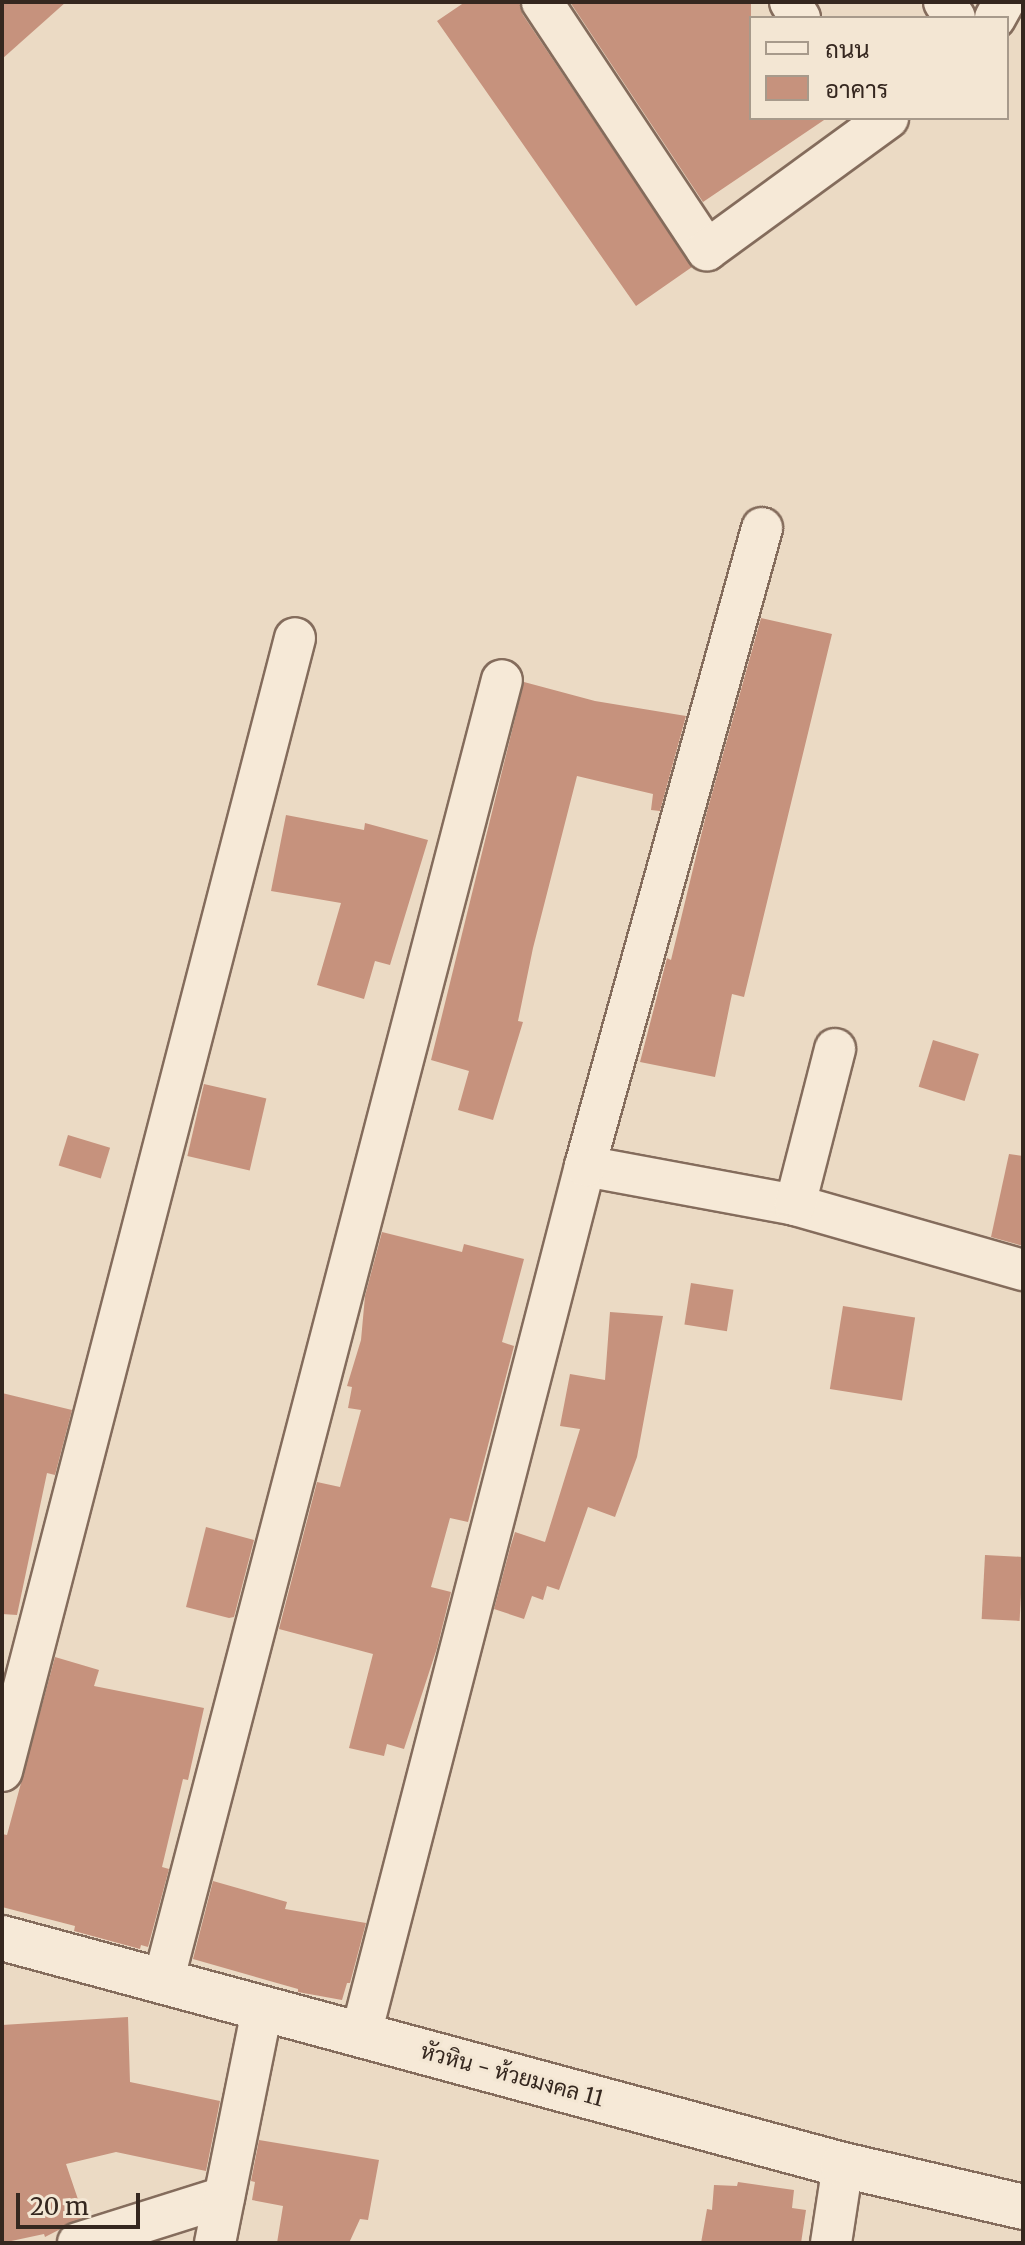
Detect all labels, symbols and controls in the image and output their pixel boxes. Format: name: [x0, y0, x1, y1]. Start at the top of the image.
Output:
legend: [749, 16, 1009, 120]
text: ถนน: [825, 34, 870, 65]
text: อาคาร: [825, 74, 888, 105]
street label: หัวหิน - ห้วยมงคล 11: [418, 2038, 606, 2112]
scale bar: [20, 2177, 144, 2227]
text: 20 m: [30, 2191, 89, 2222]

